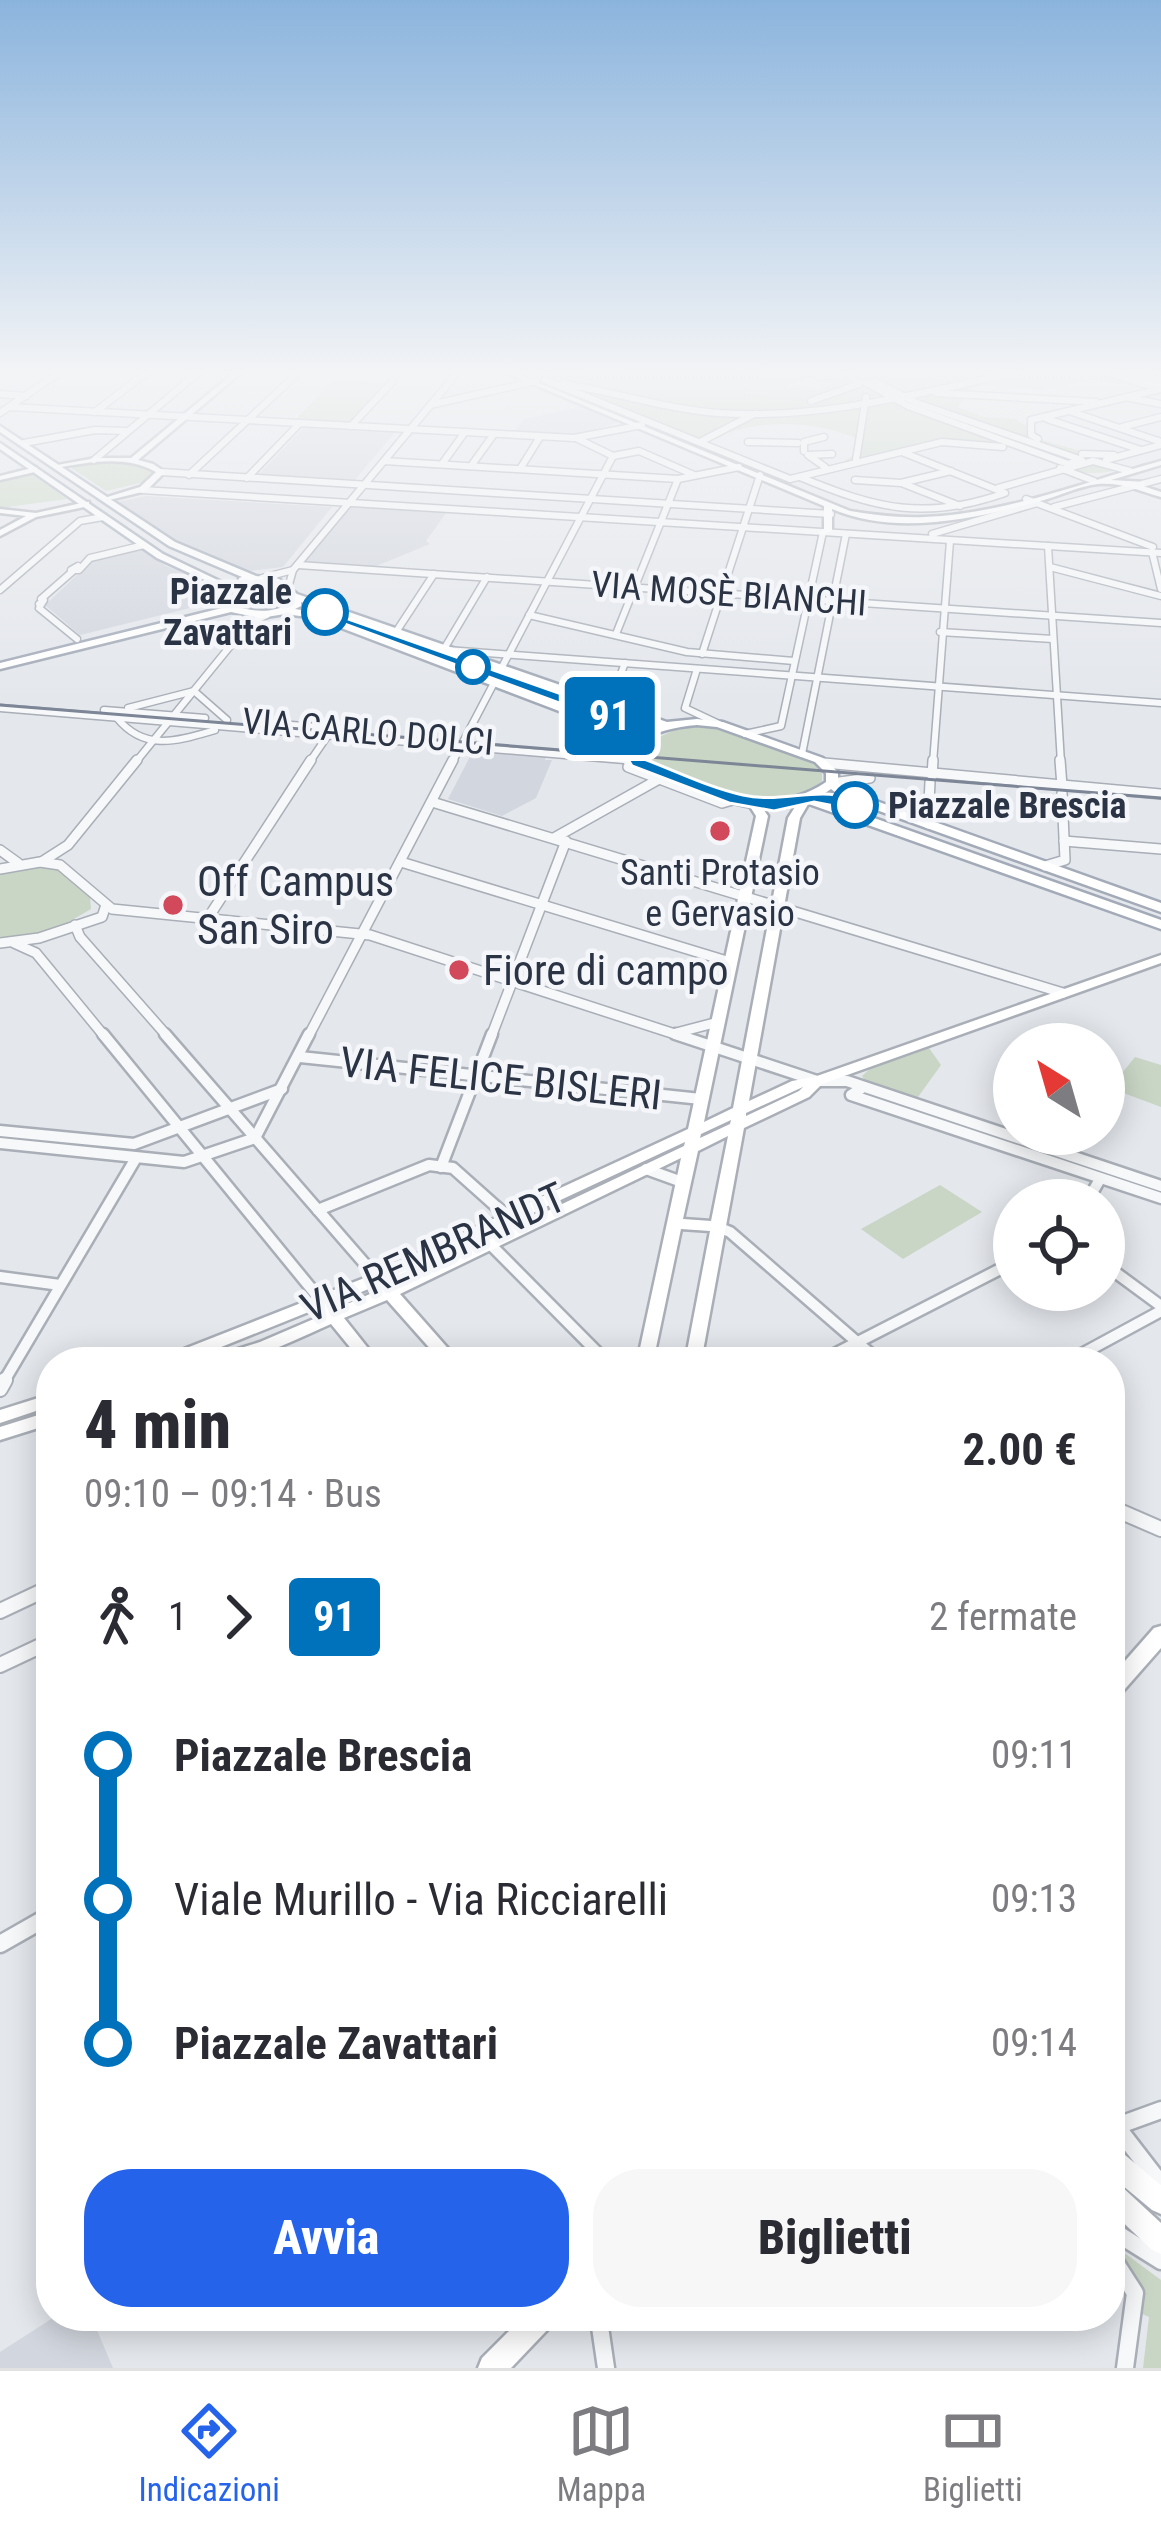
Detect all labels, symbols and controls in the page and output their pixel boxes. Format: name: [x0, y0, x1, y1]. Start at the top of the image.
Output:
street label: VIA MOSÈ BIANCHI: [590, 562, 868, 625]
place label: Piazzale Zavattari: [163, 571, 292, 654]
marker: Piazzale Zavattari: [303, 590, 347, 634]
unlabelled marker: [457, 651, 489, 683]
line badge: 91: [556, 677, 664, 755]
text: 91: [589, 691, 631, 740]
street label: VIA CARLO DOLCI: [240, 700, 495, 764]
marker: Piazzale Brescia: [833, 783, 877, 827]
place label: Piazzale Brescia: [888, 785, 1127, 827]
marker: Santi Protasio e Gervasio: [707, 818, 733, 844]
place label: Santi Protasio e Gervasio: [620, 852, 820, 935]
place label: Off Campus San Siro: [197, 857, 394, 954]
marker: Off Campus San Siro: [160, 892, 186, 918]
place label: Fiore di campo: [483, 946, 729, 995]
marker: Fiore di campo: [446, 957, 472, 983]
north arrow: [993, 1023, 1125, 1155]
map controls: [993, 1023, 1125, 1311]
street label: VIA FELICE BISLERI: [338, 1037, 664, 1120]
street label: VIA REMBRANDT: [294, 1172, 573, 1333]
button: locate: [993, 1179, 1125, 1311]
text: 4 min: [84, 1387, 231, 1464]
text: 2.00 €: [963, 1423, 1077, 1476]
text: 09:10 – 09:14 · Bus: [84, 1471, 382, 1517]
icon: walk: [84, 1584, 150, 1650]
icon: forward: [205, 1584, 271, 1650]
text: 91: [313, 1592, 356, 1641]
text: 1: [168, 1594, 187, 1640]
text: 2 fermate: [929, 1594, 1077, 1640]
text: Piazzale Brescia: [174, 1729, 472, 1782]
text: 09:11: [991, 1732, 1077, 1778]
text: Viale Murillo - Via Ricciarelli: [174, 1873, 668, 1926]
text: 09:13: [991, 1876, 1077, 1922]
text: Piazzale Zavattari: [174, 2017, 498, 2070]
text: 09:14: [991, 2020, 1077, 2066]
button: Avvia: [84, 2169, 569, 2307]
button: Biglietti: [593, 2169, 1077, 2307]
tab: Indicazioni: [138, 2398, 280, 2509]
tab: Mappa: [557, 2398, 646, 2509]
tab: Biglietti: [923, 2398, 1022, 2509]

